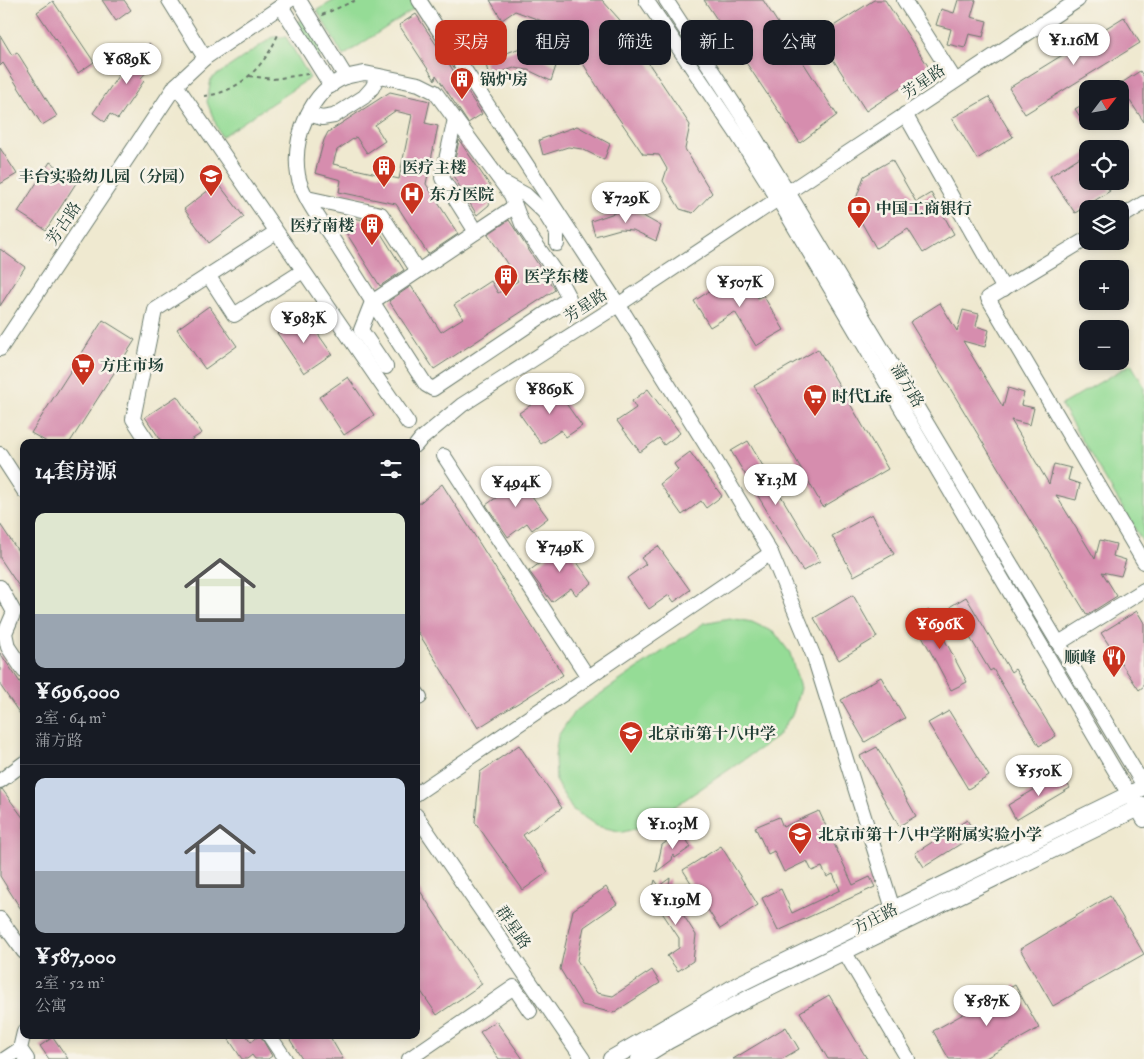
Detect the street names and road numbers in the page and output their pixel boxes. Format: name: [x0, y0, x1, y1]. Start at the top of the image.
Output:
street label: 芳星路: [898, 60, 949, 104]
street label: 芳古路: [42, 198, 86, 249]
street label: 芳星路: [560, 284, 611, 327]
street label: 蒲方路: [886, 360, 928, 411]
street label: 方庄路: [850, 899, 901, 939]
street label: 群星路: [491, 902, 535, 953]

